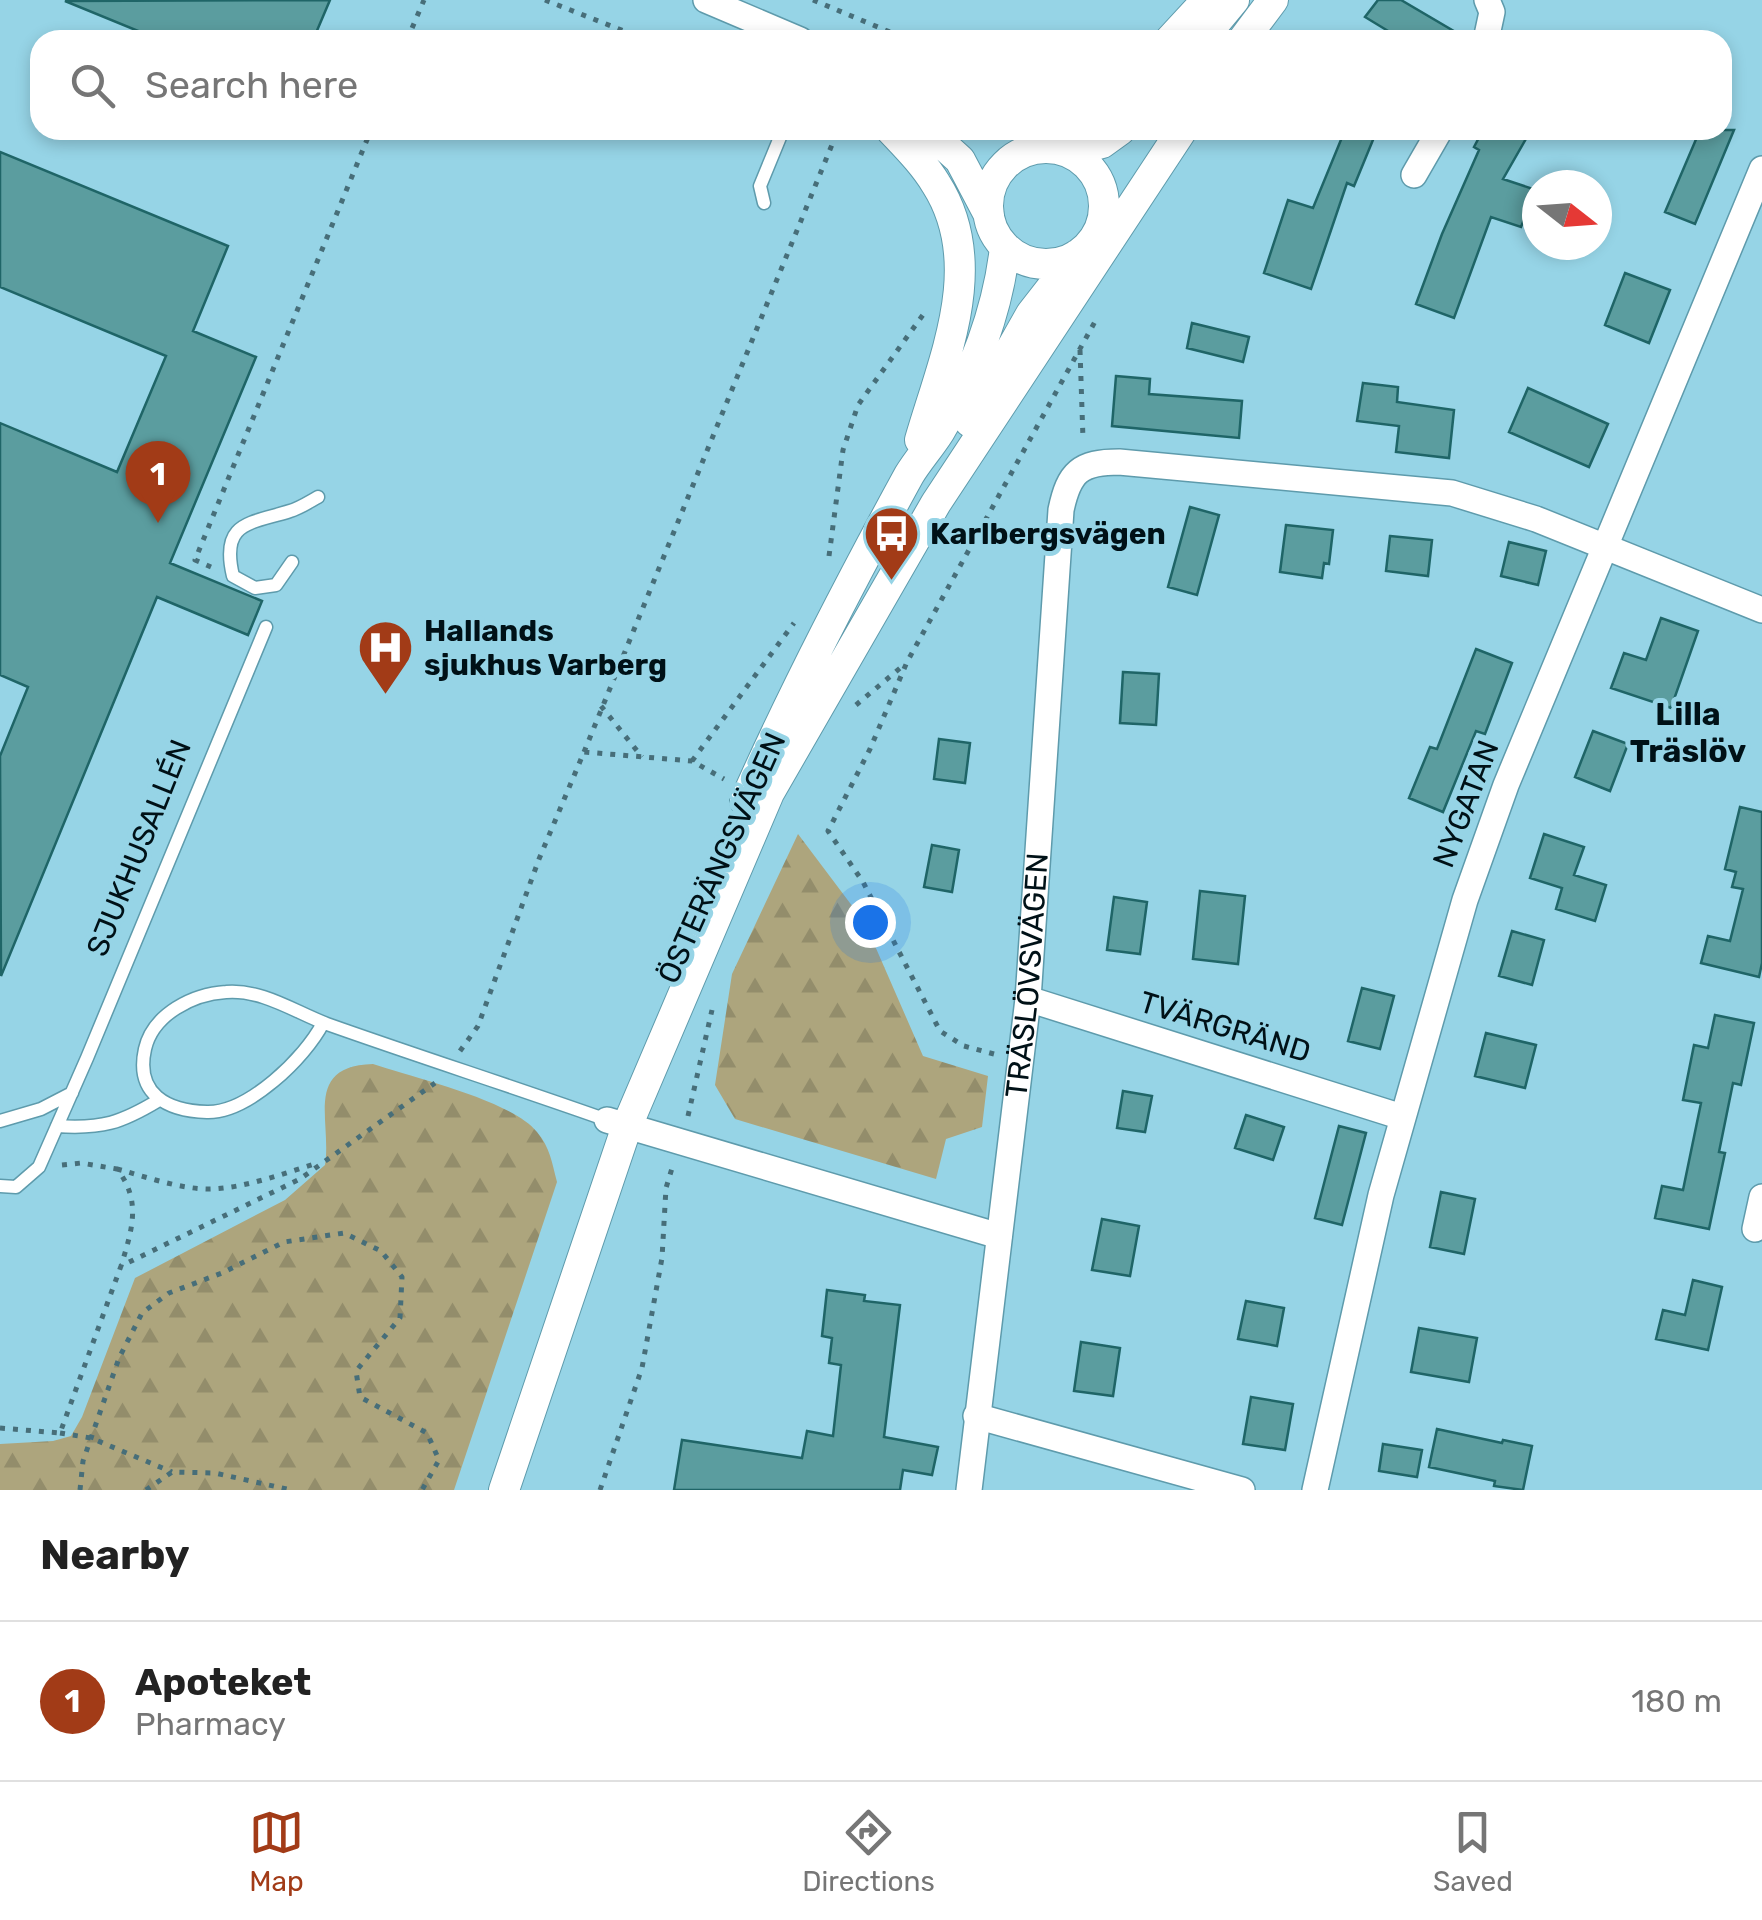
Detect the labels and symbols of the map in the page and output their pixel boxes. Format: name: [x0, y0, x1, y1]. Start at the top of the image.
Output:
north arrow: [1522, 170, 1612, 260]
pin: 1: [126, 440, 190, 523]
bus stop icon: Karlbergsvägen: [861, 504, 921, 583]
place label: Karlbergsvägen: [930, 516, 1166, 552]
place label: Hallands sjukhus Varberg: [424, 613, 667, 683]
hospital icon: Hallands sjukhus Varberg: [355, 618, 415, 697]
district label: Lilla Träslöv: [1630, 695, 1746, 770]
street label: ÖSTERÄNGSVÄGEN: [651, 727, 793, 989]
street label: SJUKHUSALLÉN: [79, 734, 199, 962]
street label: NYGATAN: [1425, 735, 1507, 873]
street label: TRÄSLÖVSVÄGEN: [998, 852, 1056, 1100]
your location: [845, 897, 896, 948]
street label: TVÄRGRÄND: [1135, 984, 1315, 1070]

